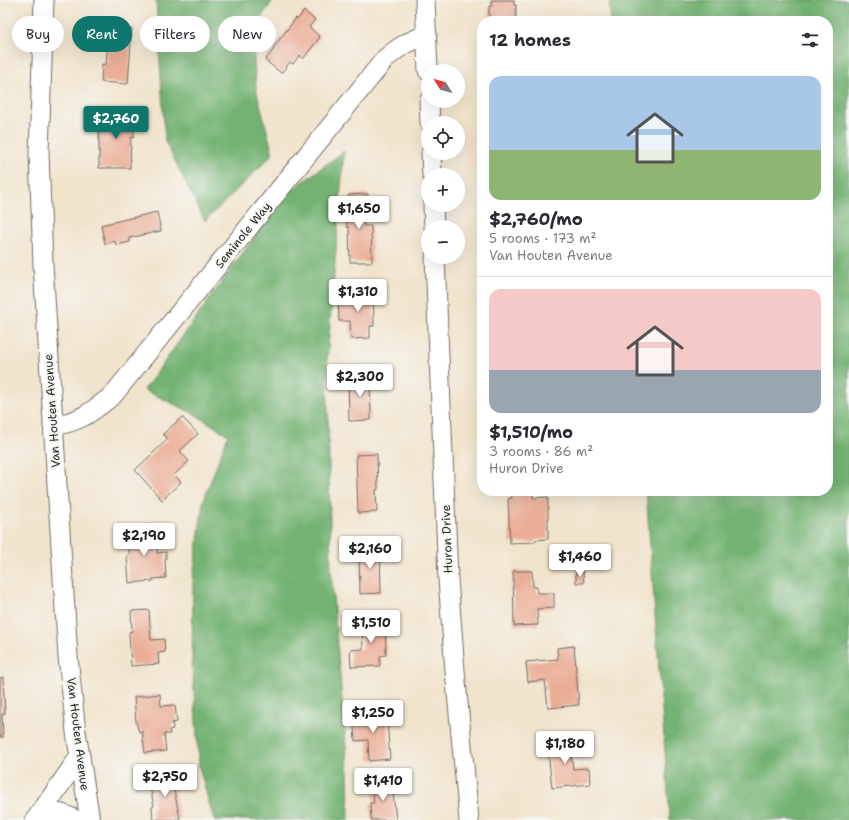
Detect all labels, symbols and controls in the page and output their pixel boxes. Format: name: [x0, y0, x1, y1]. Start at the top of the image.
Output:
chip: Buy: [12, 16, 64, 52]
chip: Rent: [72, 16, 132, 52]
chip: Filters: [140, 16, 210, 52]
chip: New: [218, 16, 276, 52]
text: 12 homes: [489, 29, 571, 51]
icon: filters: [799, 29, 821, 51]
north arrow: [421, 64, 465, 108]
map controls: [421, 64, 465, 264]
icon: home: [619, 102, 691, 174]
pin: $2,760: [83, 106, 149, 140]
text: $2,760: [93, 110, 139, 127]
button: locate: [421, 116, 465, 160]
button: +: [421, 168, 465, 212]
pin: $1,650: [326, 196, 392, 230]
street label: Seminole Way: [211, 198, 275, 271]
text: $1,650: [337, 200, 381, 217]
text: $2,760/mo: [489, 208, 583, 230]
button: −: [421, 220, 465, 264]
text: 5 rooms · 173 m²: [489, 230, 596, 247]
text: Van Houten Avenue: [489, 247, 613, 264]
pin: $1,310: [325, 279, 391, 313]
text: $1,310: [338, 283, 378, 300]
icon: home: [619, 315, 691, 387]
street label: Van Houten Avenue: [40, 353, 64, 468]
pin: $2,300: [327, 364, 393, 398]
text: $2,300: [336, 368, 384, 385]
text: $1,510/mo: [489, 421, 573, 443]
text: 3 rooms · 86 m²: [489, 443, 593, 460]
text: Huron Drive: [489, 460, 564, 477]
street label: Huron Drive: [438, 504, 456, 574]
pin: $2,190: [111, 523, 177, 557]
text: $2,190: [122, 527, 166, 544]
pin: $2,160: [337, 536, 403, 570]
text: $2,160: [348, 540, 392, 557]
pin: $1,460: [547, 544, 613, 578]
text: $1,460: [558, 548, 602, 565]
pin: $1,510: [338, 610, 404, 644]
text: $1,510: [351, 614, 391, 631]
street label: Van Houten Avenue: [63, 676, 93, 792]
pin: $1,250: [340, 700, 406, 734]
text: $1,250: [351, 704, 395, 721]
pin: $1,180: [532, 731, 598, 765]
text: $1,180: [545, 735, 585, 752]
pin: $2,750: [132, 764, 198, 798]
text: $2,750: [142, 768, 188, 785]
pin: $1,410: [350, 768, 416, 802]
text: $1,410: [363, 772, 403, 789]

